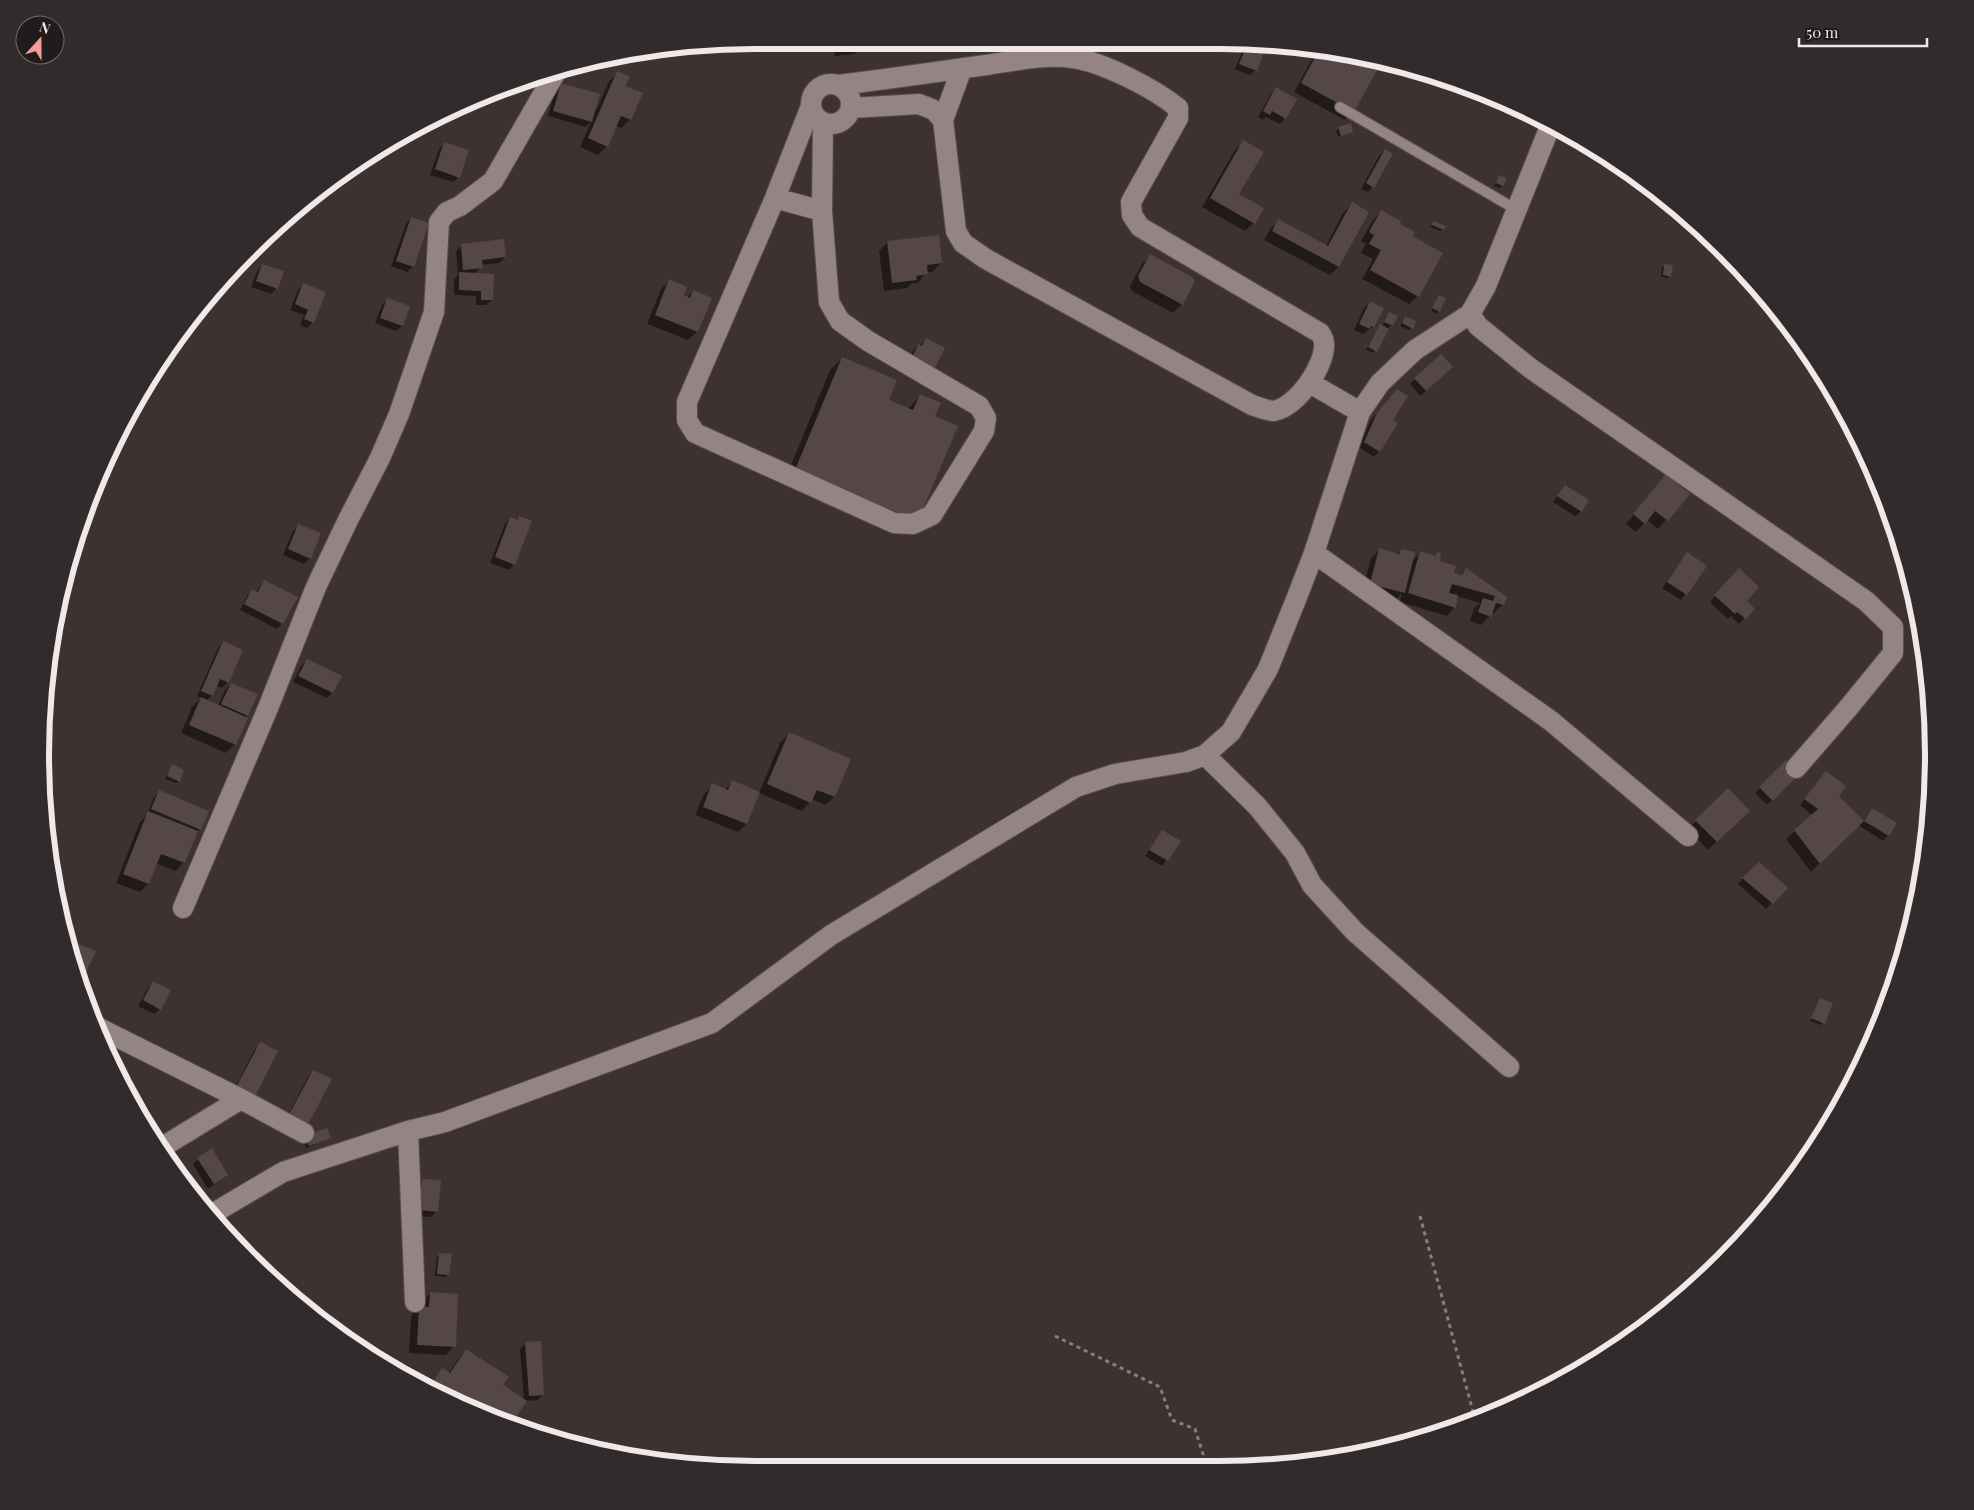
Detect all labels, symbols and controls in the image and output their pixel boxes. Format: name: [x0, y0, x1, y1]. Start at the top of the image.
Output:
north arrow: [15, 15, 65, 65]
scale bar: [1799, 15, 1926, 47]
text: N: [37, 17, 53, 38]
text: 50 m: [1806, 22, 1839, 42]

